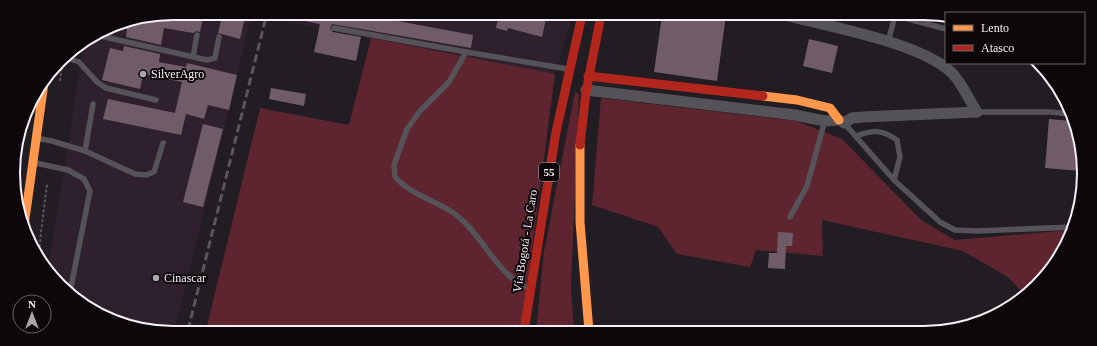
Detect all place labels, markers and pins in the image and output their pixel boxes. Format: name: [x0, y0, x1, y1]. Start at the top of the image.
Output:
place label: SilverAgro: [151, 67, 204, 81]
marker: SilverAgro: [138, 69, 148, 79]
place label: Cinascar: [164, 271, 206, 285]
marker: Cinascar: [151, 273, 161, 283]

